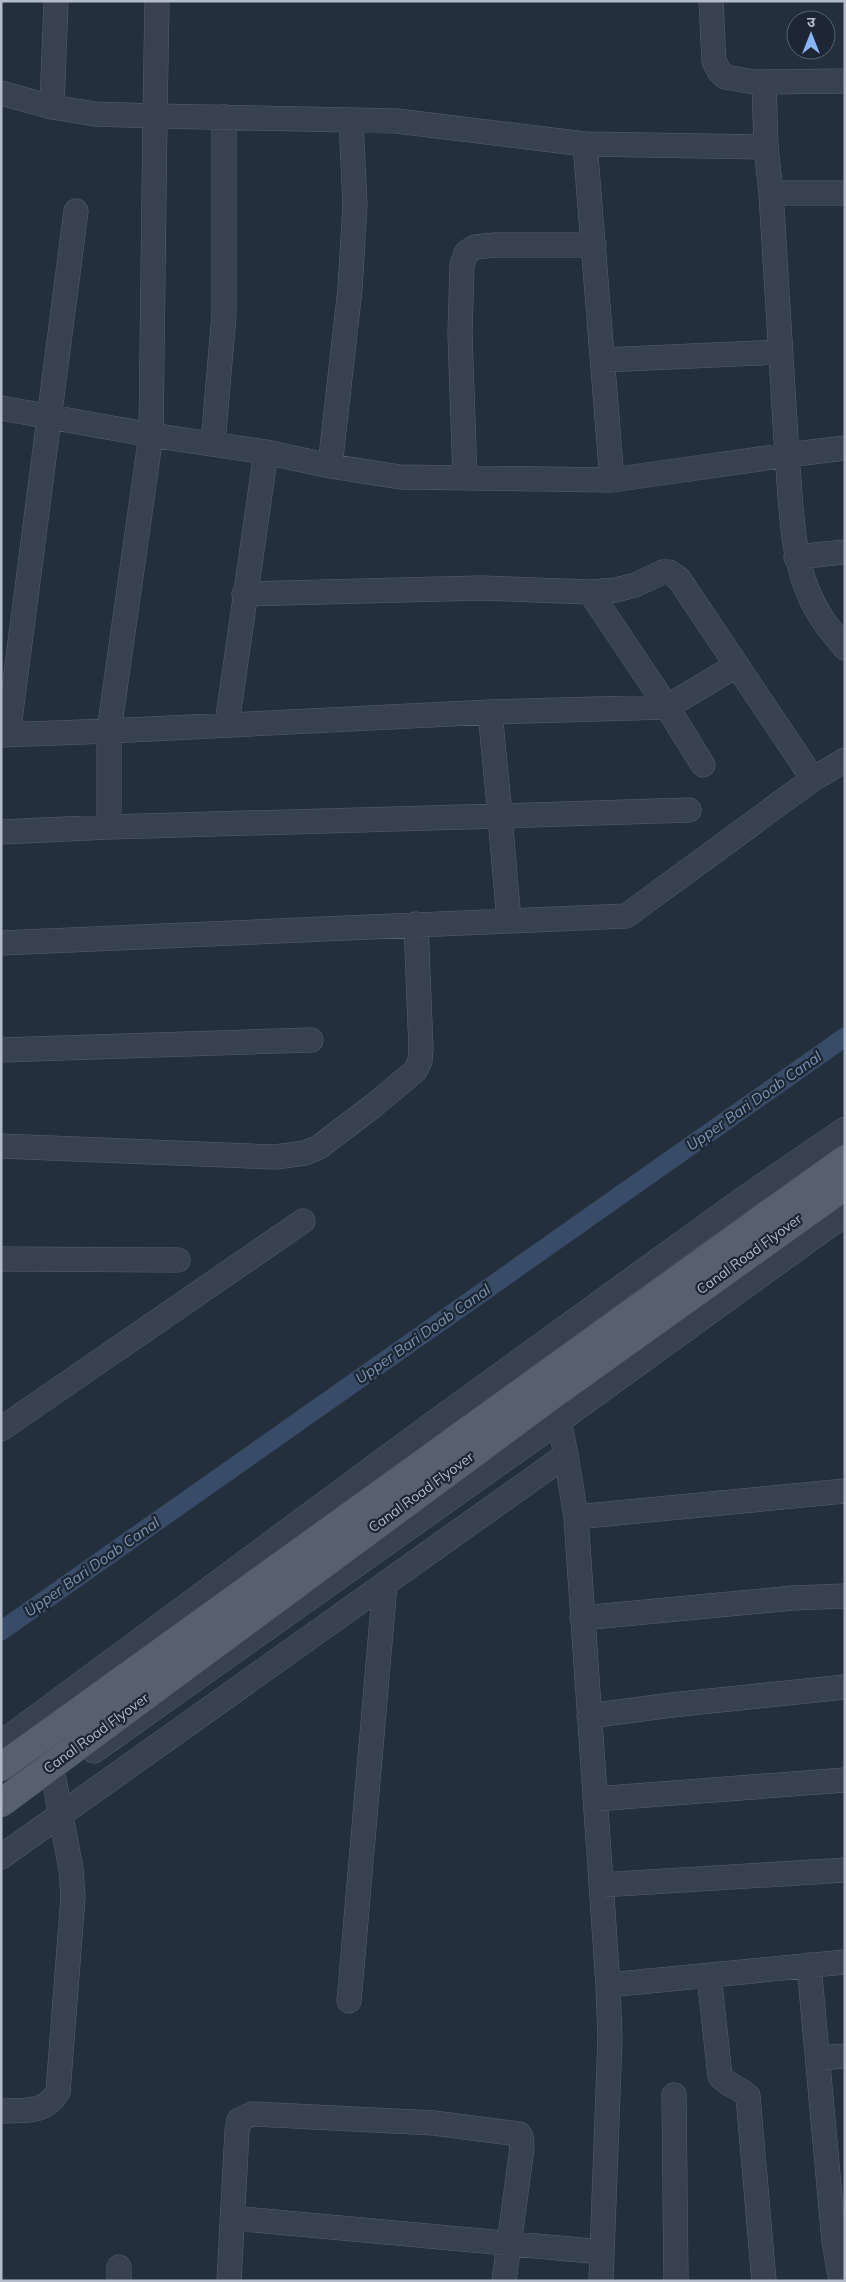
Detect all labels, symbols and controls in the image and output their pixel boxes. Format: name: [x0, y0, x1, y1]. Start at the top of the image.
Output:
north arrow: [786, 10, 836, 60]
text: उ: [807, 13, 816, 31]
water label: Upper Bari Doab Canal: [682, 1046, 825, 1154]
street label: Canal Road Flyover: [693, 1209, 806, 1298]
water label: Upper Bari Doab Canal: [351, 1279, 494, 1387]
street label: Canal Road Flyover: [365, 1447, 478, 1536]
water label: Upper Bari Doab Canal: [20, 1512, 163, 1620]
street label: Canal Road Flyover: [40, 1688, 153, 1777]

